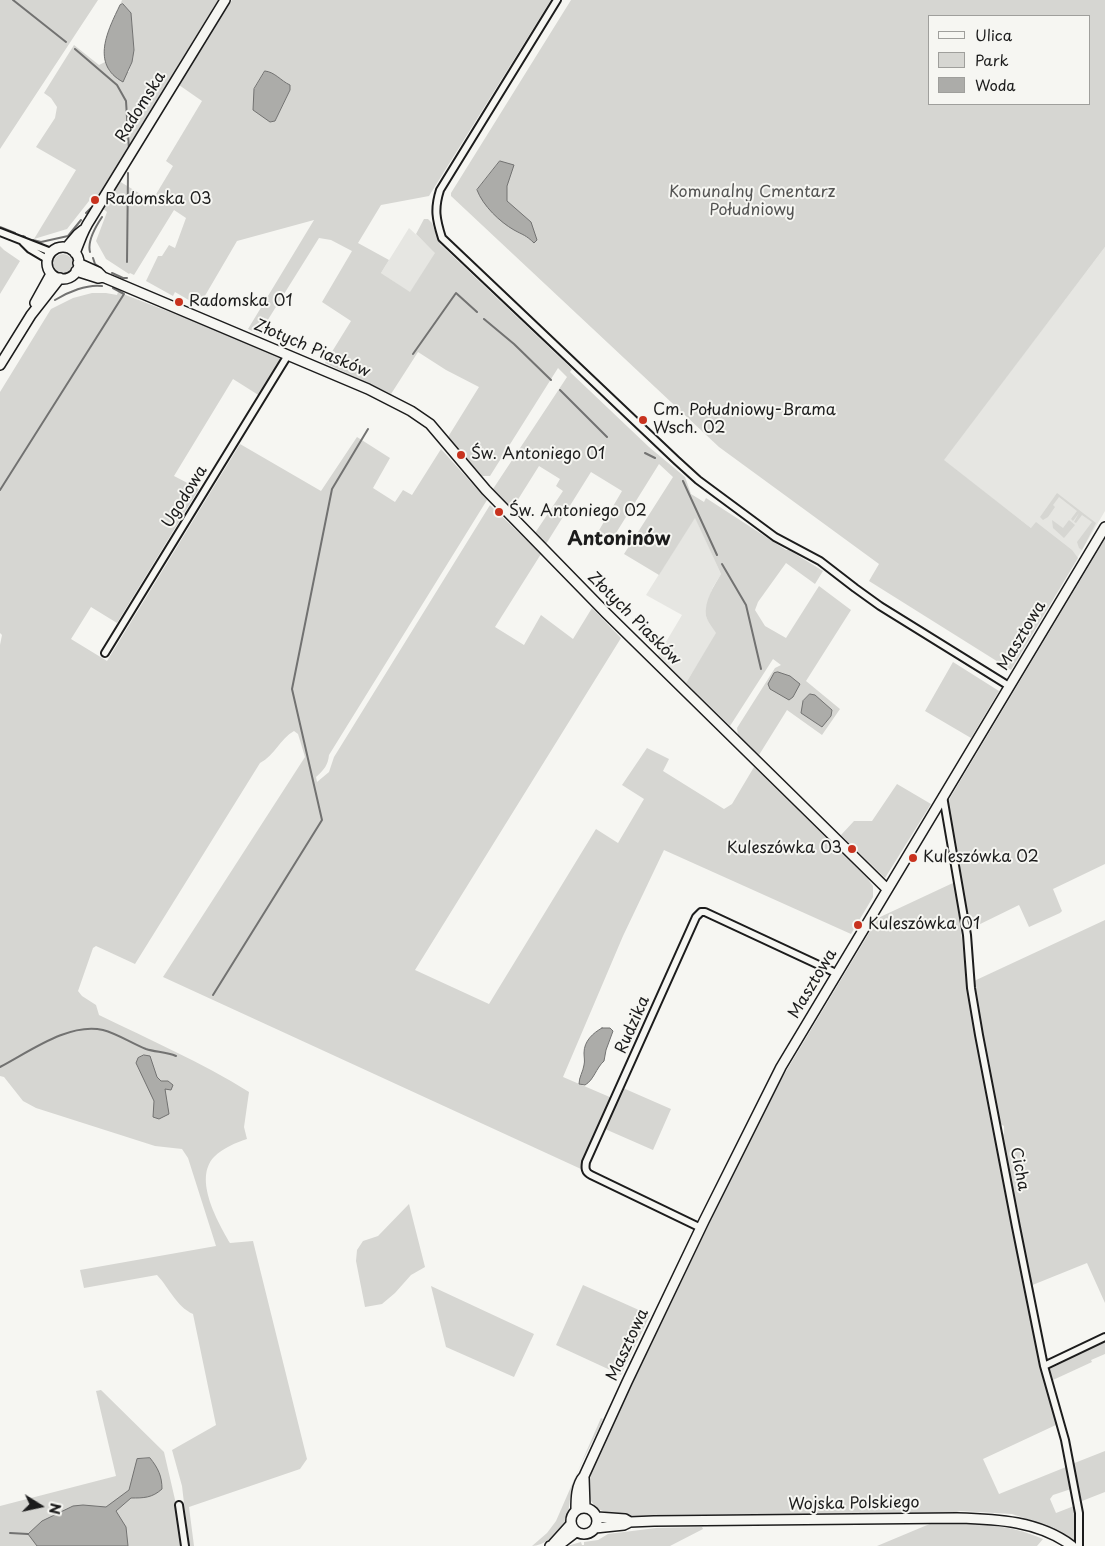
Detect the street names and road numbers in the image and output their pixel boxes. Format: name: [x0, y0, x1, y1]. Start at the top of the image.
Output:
street label: Radomska: [112, 68, 170, 146]
street label: Złotych Piasków: [251, 316, 373, 382]
street label: Ugodowa: [158, 462, 212, 532]
street label: Złotych Piasków: [583, 568, 685, 670]
street label: Masztowa: [994, 598, 1050, 674]
street label: Masztowa: [785, 946, 841, 1022]
street label: Rudzika: [612, 993, 654, 1057]
street label: Cicha: [1005, 1146, 1033, 1192]
street label: Masztowa: [603, 1306, 653, 1384]
street label: Wojska Polskiego: [788, 1493, 920, 1515]

